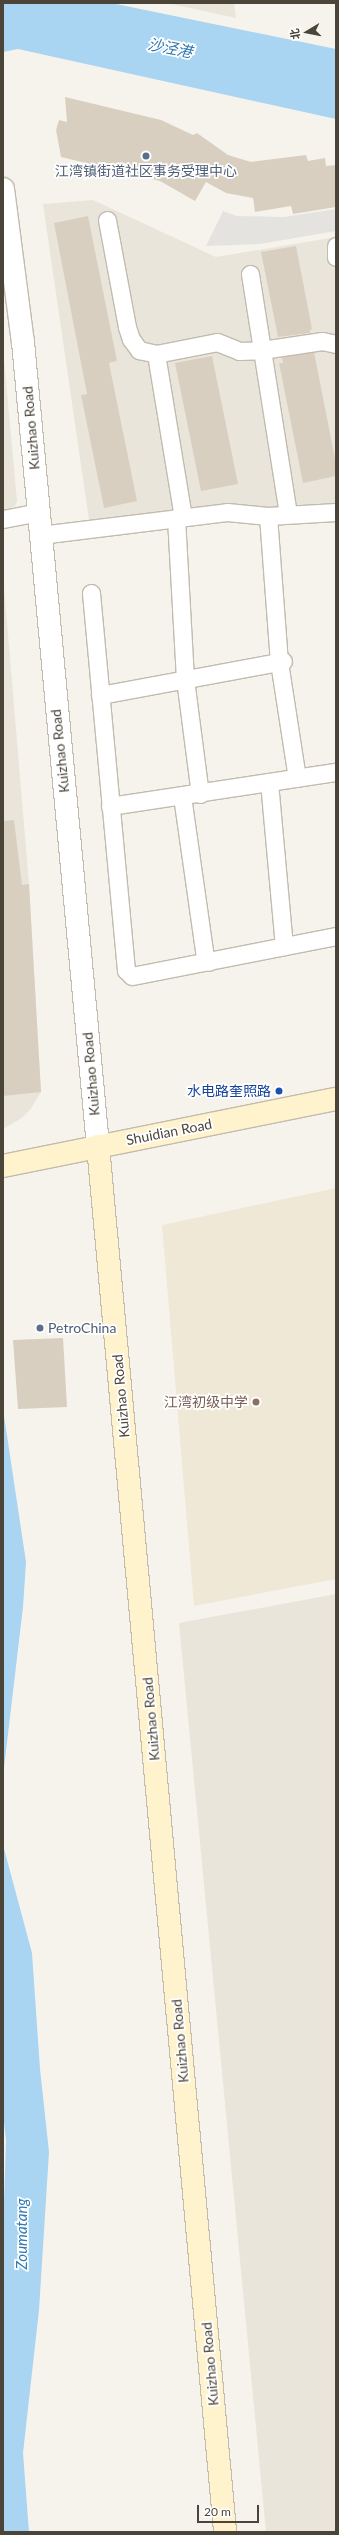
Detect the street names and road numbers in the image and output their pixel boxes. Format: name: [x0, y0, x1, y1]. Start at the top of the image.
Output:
street label: Kuizhao Road: [19, 386, 43, 470]
street label: Kuizhao Road: [47, 708, 73, 794]
street label: Kuizhao Road: [79, 1032, 103, 1116]
street label: Shuidian Road: [125, 1115, 213, 1149]
street label: Kuizhao Road: [109, 1354, 133, 1438]
street label: Kuizhao Road: [139, 1677, 163, 1761]
street label: Kuizhao Road: [168, 1999, 192, 2083]
street label: Kuizhao Road: [198, 2322, 222, 2406]

